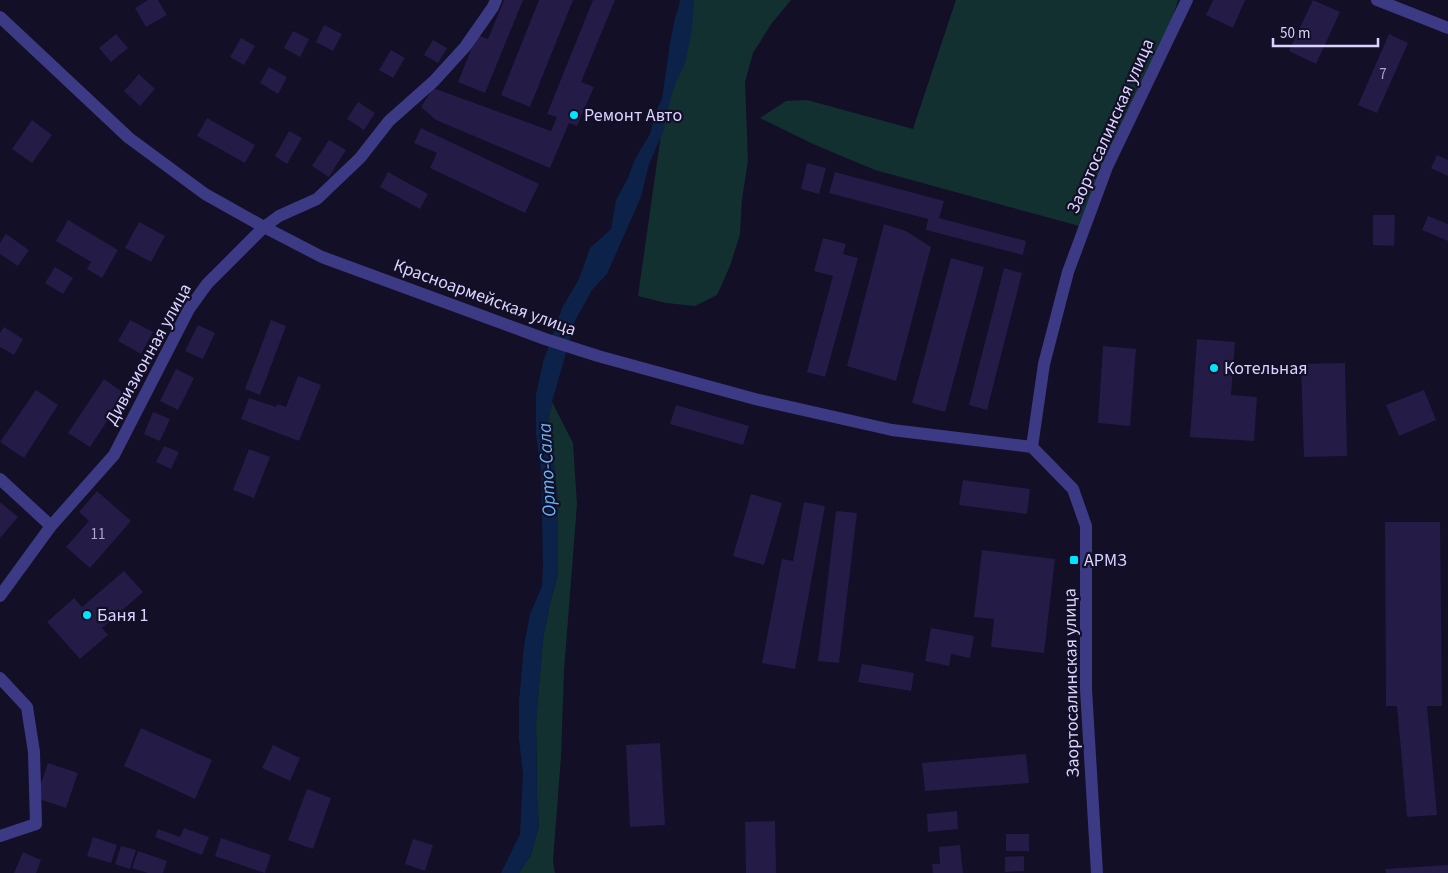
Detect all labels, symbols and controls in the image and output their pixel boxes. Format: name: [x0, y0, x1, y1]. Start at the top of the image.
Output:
scale bar: [1273, 15, 1378, 47]
text: 50 m: [1280, 23, 1310, 44]
street label: Заортосалинская улица: [1061, 35, 1160, 218]
house number: 7: [1379, 64, 1387, 85]
place label: Ремонт Авто: [584, 103, 682, 128]
marker: Ремонт Авто: [568, 109, 580, 121]
street label: Красноармейская улица: [390, 253, 580, 342]
street label: Дивизионная улица: [99, 279, 198, 430]
place label: Котельная: [1224, 356, 1308, 381]
marker: Котельная: [1208, 362, 1220, 374]
water label: Орто-Сала: [532, 422, 563, 518]
house number: 11: [91, 524, 105, 545]
place label: АРМЗ: [1084, 548, 1127, 573]
marker: АРМЗ: [1068, 554, 1080, 566]
street label: Заортосалинская улица: [1057, 588, 1086, 778]
place label: Баня 1: [97, 603, 148, 628]
marker: Баня 1: [81, 609, 93, 621]

